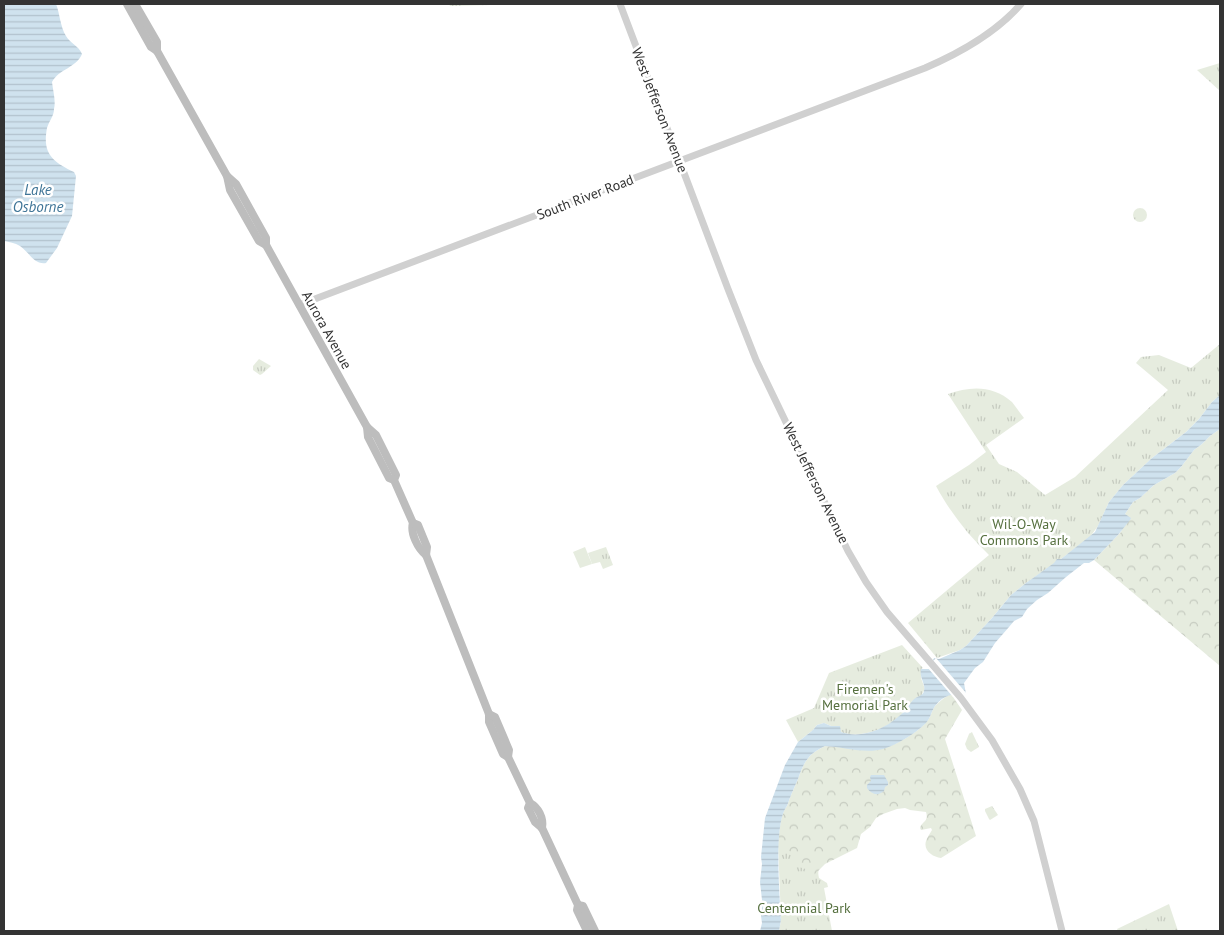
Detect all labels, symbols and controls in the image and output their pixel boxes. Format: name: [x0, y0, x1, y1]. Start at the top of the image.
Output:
street label: West Jefferson Avenue: [628, 45, 692, 175]
street label: South River Road: [534, 170, 636, 224]
water label: Lake Osborne: [13, 180, 63, 216]
street label: Aurora Avenue: [298, 288, 356, 372]
street label: West Jefferson Avenue: [779, 420, 853, 546]
park label: Wil-O-Way Commons Park: [980, 515, 1068, 549]
park label: Firemen's Memorial Park: [822, 680, 908, 714]
park label: Centennial Park: [757, 899, 851, 917]

